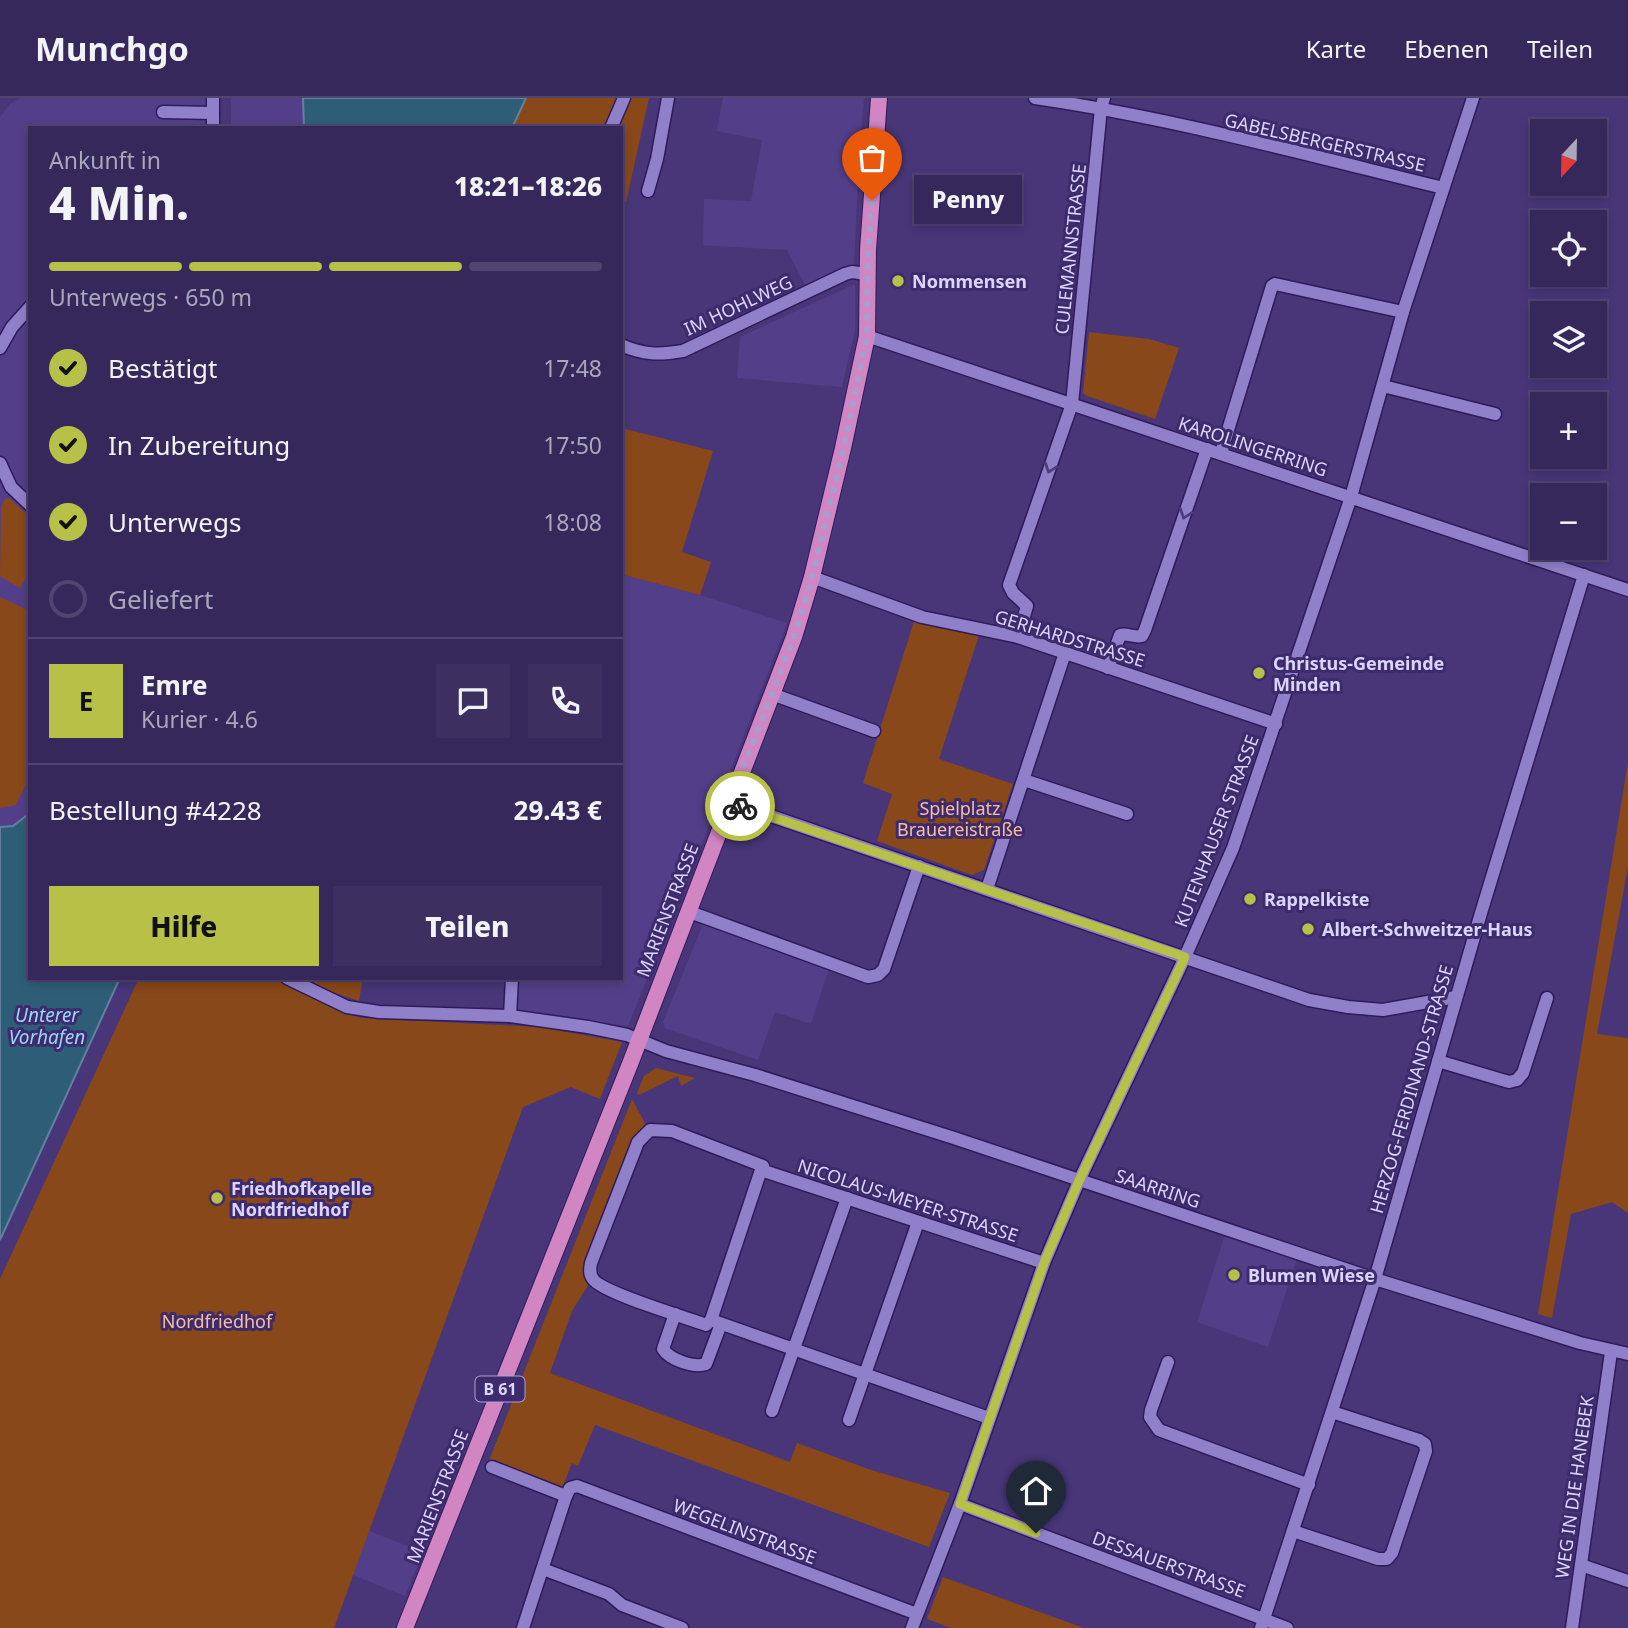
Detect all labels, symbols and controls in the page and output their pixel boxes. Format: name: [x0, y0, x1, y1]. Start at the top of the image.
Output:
text: Munchgo: [35, 26, 189, 71]
text: Karte: [1306, 32, 1366, 65]
text: Ebenen: [1404, 32, 1489, 65]
text: Teilen: [1527, 32, 1593, 65]
street label: GABELSBERGERSTRASSE: [1222, 107, 1428, 177]
north arrow: [1530, 119, 1606, 196]
map controls: [1530, 119, 1607, 560]
pin: [842, 128, 902, 200]
icon: bag: [853, 139, 891, 177]
text: Ankunft in: [49, 144, 161, 176]
street label: CULEMANNSTRASSE: [1049, 162, 1091, 336]
text: 18:21–18:26: [454, 168, 602, 204]
text: 4 Min.: [49, 171, 189, 233]
callout: Penny: [914, 176, 1022, 224]
text: Penny: [932, 183, 1004, 215]
button: locate: [1530, 210, 1607, 287]
street label: IM HOHLWEG: [680, 269, 796, 341]
place label: Nommensen: [912, 269, 1027, 293]
marker: Nommensen: [890, 273, 906, 289]
text: Unterwegs · 650 m: [49, 281, 252, 313]
button: layers: [1530, 301, 1607, 378]
icon: check: [49, 349, 87, 387]
text: Bestätigt: [108, 350, 217, 386]
text: 17:48: [543, 352, 602, 384]
button: +: [1530, 392, 1607, 469]
street label: KAROLINGERRING: [1175, 411, 1331, 481]
icon: check: [49, 426, 87, 464]
text: In Zubereitung: [108, 427, 290, 463]
text: 17:50: [543, 429, 602, 461]
one-way arrow: [1044, 462, 1058, 474]
button: −: [1530, 483, 1607, 560]
icon: check: [49, 503, 87, 541]
text: Unterwegs: [108, 504, 241, 540]
text: 18:08: [543, 506, 602, 538]
one-way arrow: [1179, 507, 1193, 519]
text: Geliefert: [108, 581, 213, 617]
street label: GERHARDSTRASSE: [992, 604, 1148, 672]
place label: Christus-Gemeinde Minden: [1273, 651, 1444, 696]
button: chat: [436, 664, 510, 738]
button: phone: [528, 664, 602, 738]
marker: Christus-Gemeinde Minden: [1251, 665, 1267, 681]
text: Emre: [141, 667, 208, 703]
text: E: [79, 683, 93, 719]
text: Kurier · 4.6: [141, 703, 258, 735]
street label: KUTENHAUSER STRASSE: [1168, 731, 1264, 931]
courier: [705, 771, 775, 841]
icon: bike: [721, 787, 759, 825]
text: Bestellung #4228: [49, 792, 262, 828]
text: 29.43 €: [514, 792, 602, 828]
park label: Spielplatz Brauereistraße: [897, 796, 1023, 841]
street label: MARIENSTRASSE: [630, 840, 704, 980]
button: Hilfe: [49, 886, 319, 966]
button: Teilen: [333, 886, 602, 966]
place label: Rappelkiste: [1264, 887, 1370, 911]
marker: Rappelkiste: [1242, 891, 1258, 907]
place label: Albert-Schweitzer-Haus: [1322, 917, 1533, 941]
marker: Albert-Schweitzer-Haus: [1300, 921, 1316, 937]
street label: HERZOG-FERDINAND-STRASSE: [1364, 962, 1458, 1216]
water label: Unterer Vorhafen: [9, 1002, 85, 1050]
street label: NICOLAUS-MEYER-STRASSE: [795, 1153, 1021, 1247]
street label: SAARRING: [1112, 1163, 1204, 1213]
place label: Friedhofkapelle Nordfriedhof: [231, 1176, 372, 1221]
marker: Friedhofkapelle Nordfriedhof: [209, 1190, 225, 1206]
place label: Blumen Wiese: [1248, 1263, 1375, 1287]
marker: Blumen Wiese: [1226, 1267, 1242, 1283]
park label: Nordfriedhof: [162, 1309, 273, 1333]
road number: B 61: [476, 1376, 524, 1401]
street label: WEG IN DIE HANEBEK: [1549, 1393, 1599, 1580]
street label: MARIENSTRASSE: [400, 1426, 474, 1566]
pin: [1006, 1461, 1066, 1533]
icon: home: [1017, 1472, 1055, 1510]
street label: WEGELINSTRASSE: [670, 1493, 820, 1569]
street label: DESSAUERSTRASSE: [1089, 1525, 1249, 1603]

